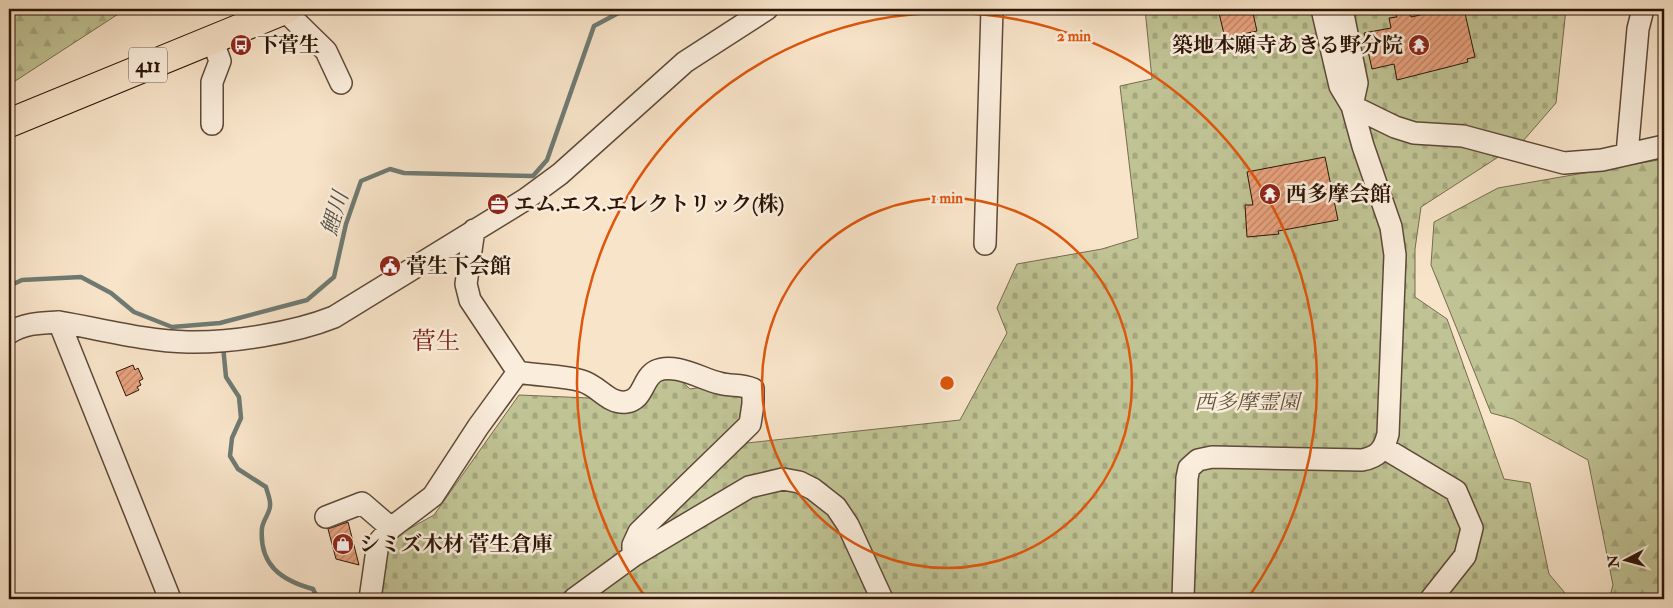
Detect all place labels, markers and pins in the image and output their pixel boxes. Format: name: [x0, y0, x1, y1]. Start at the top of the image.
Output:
place label: 下菅生: [257, 32, 320, 59]
place label: 築地本願寺あきる野分院: [1172, 32, 1403, 59]
bus stop icon: 下菅生: [229, 33, 253, 57]
temple icon: 築地本願寺あきる野分院: [1407, 33, 1431, 57]
place label: 西多摩会館: [1286, 181, 1391, 208]
temple icon: 西多摩会館: [1258, 182, 1282, 206]
place label: エム.エス.エレクトリック(株): [514, 191, 784, 218]
office icon: エム.エス.エレクトリック(株): [486, 192, 510, 216]
place label: 菅生下会館: [406, 253, 511, 280]
public building icon: 菅生下会館: [378, 254, 402, 278]
centre of rings: [938, 374, 956, 392]
place label: シミズ木材 菅生倉庫: [359, 531, 552, 558]
shop icon: シミズ木材 菅生倉庫: [331, 532, 355, 556]

